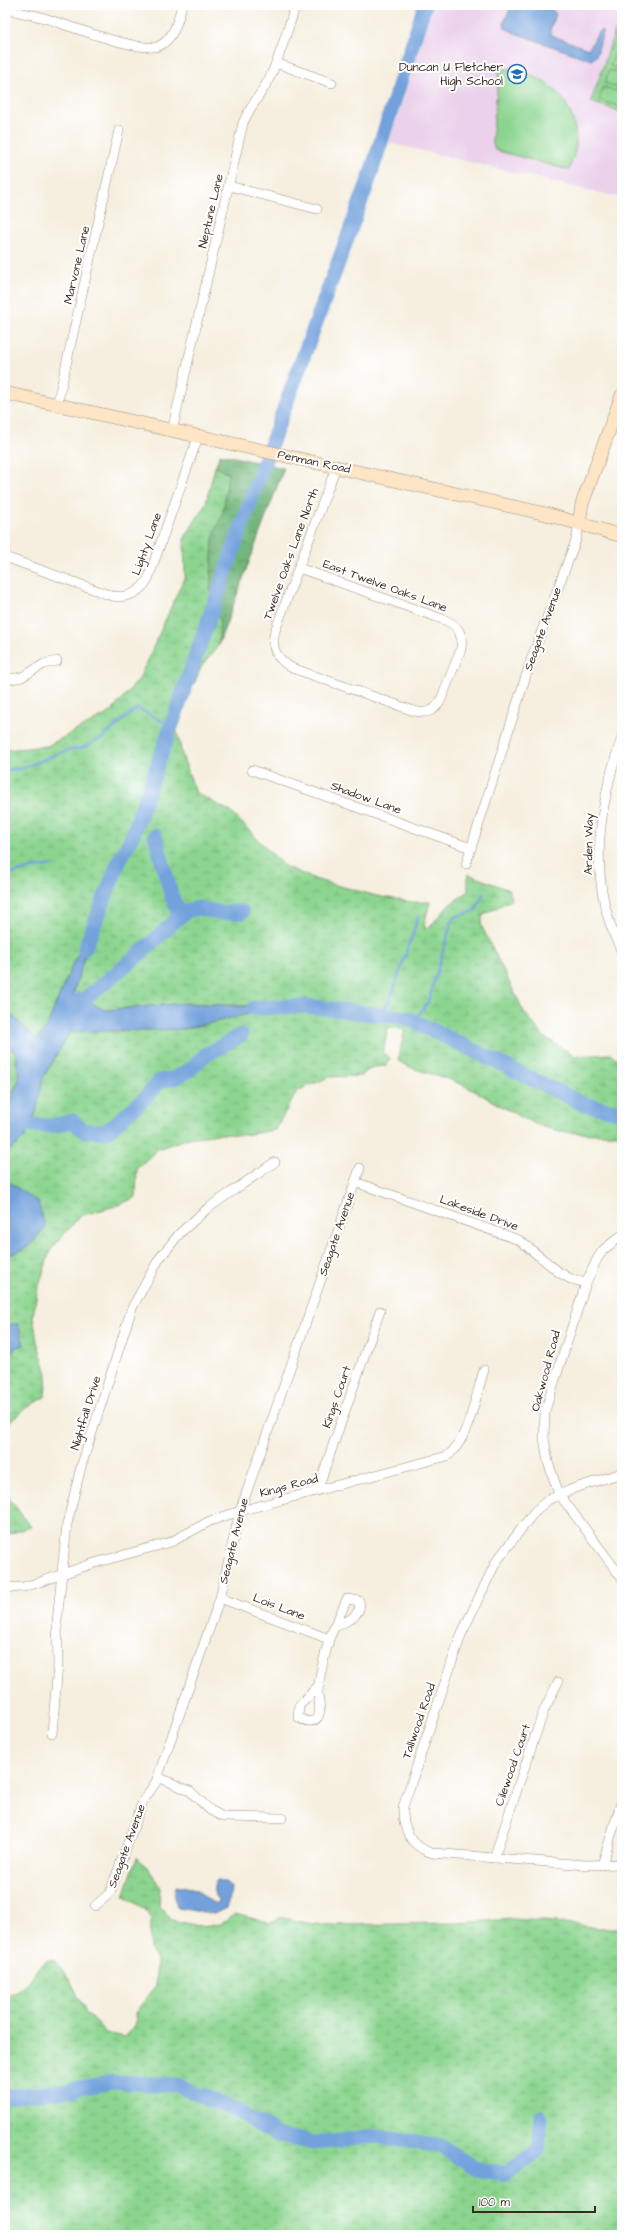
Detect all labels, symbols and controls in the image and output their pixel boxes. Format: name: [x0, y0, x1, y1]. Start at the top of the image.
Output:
place label: Duncan U Fletcher High School: [399, 59, 503, 91]
school or university icon: Duncan U Fletcher High School: [506, 63, 528, 85]
street label: Neptune Lane: [194, 172, 228, 250]
street label: Marvone Lane: [60, 224, 94, 306]
street label: Penman Road: [276, 446, 352, 478]
street label: Twelve Oaks Lane North: [259, 486, 323, 622]
street label: Lighty Lane: [128, 510, 167, 578]
street label: East Twelve Oaks Lane: [320, 556, 450, 617]
street label: Seagate Avenue: [520, 584, 567, 673]
street label: Shadow Lane: [328, 777, 404, 819]
street label: Arden Way: [580, 813, 599, 875]
street label: Seagate Avenue: [315, 1189, 360, 1279]
street label: Lakeside Drive: [437, 1191, 521, 1235]
street label: Oakwood Road: [527, 1329, 565, 1413]
street label: Kings Court: [318, 1363, 357, 1431]
street label: Nightfall Drive: [67, 1373, 106, 1453]
street label: Kings Road: [258, 1470, 320, 1503]
street label: Seagate Avenue: [215, 1496, 254, 1586]
street label: Lois Lane: [250, 1589, 308, 1625]
street label: Tallwood Road: [398, 1681, 440, 1761]
street label: Cilewood Court: [491, 1722, 535, 1808]
street label: Seagate Avenue: [104, 1801, 151, 1890]
scale bar: [473, 2188, 595, 2214]
text: 100 m: [479, 2194, 510, 2211]

